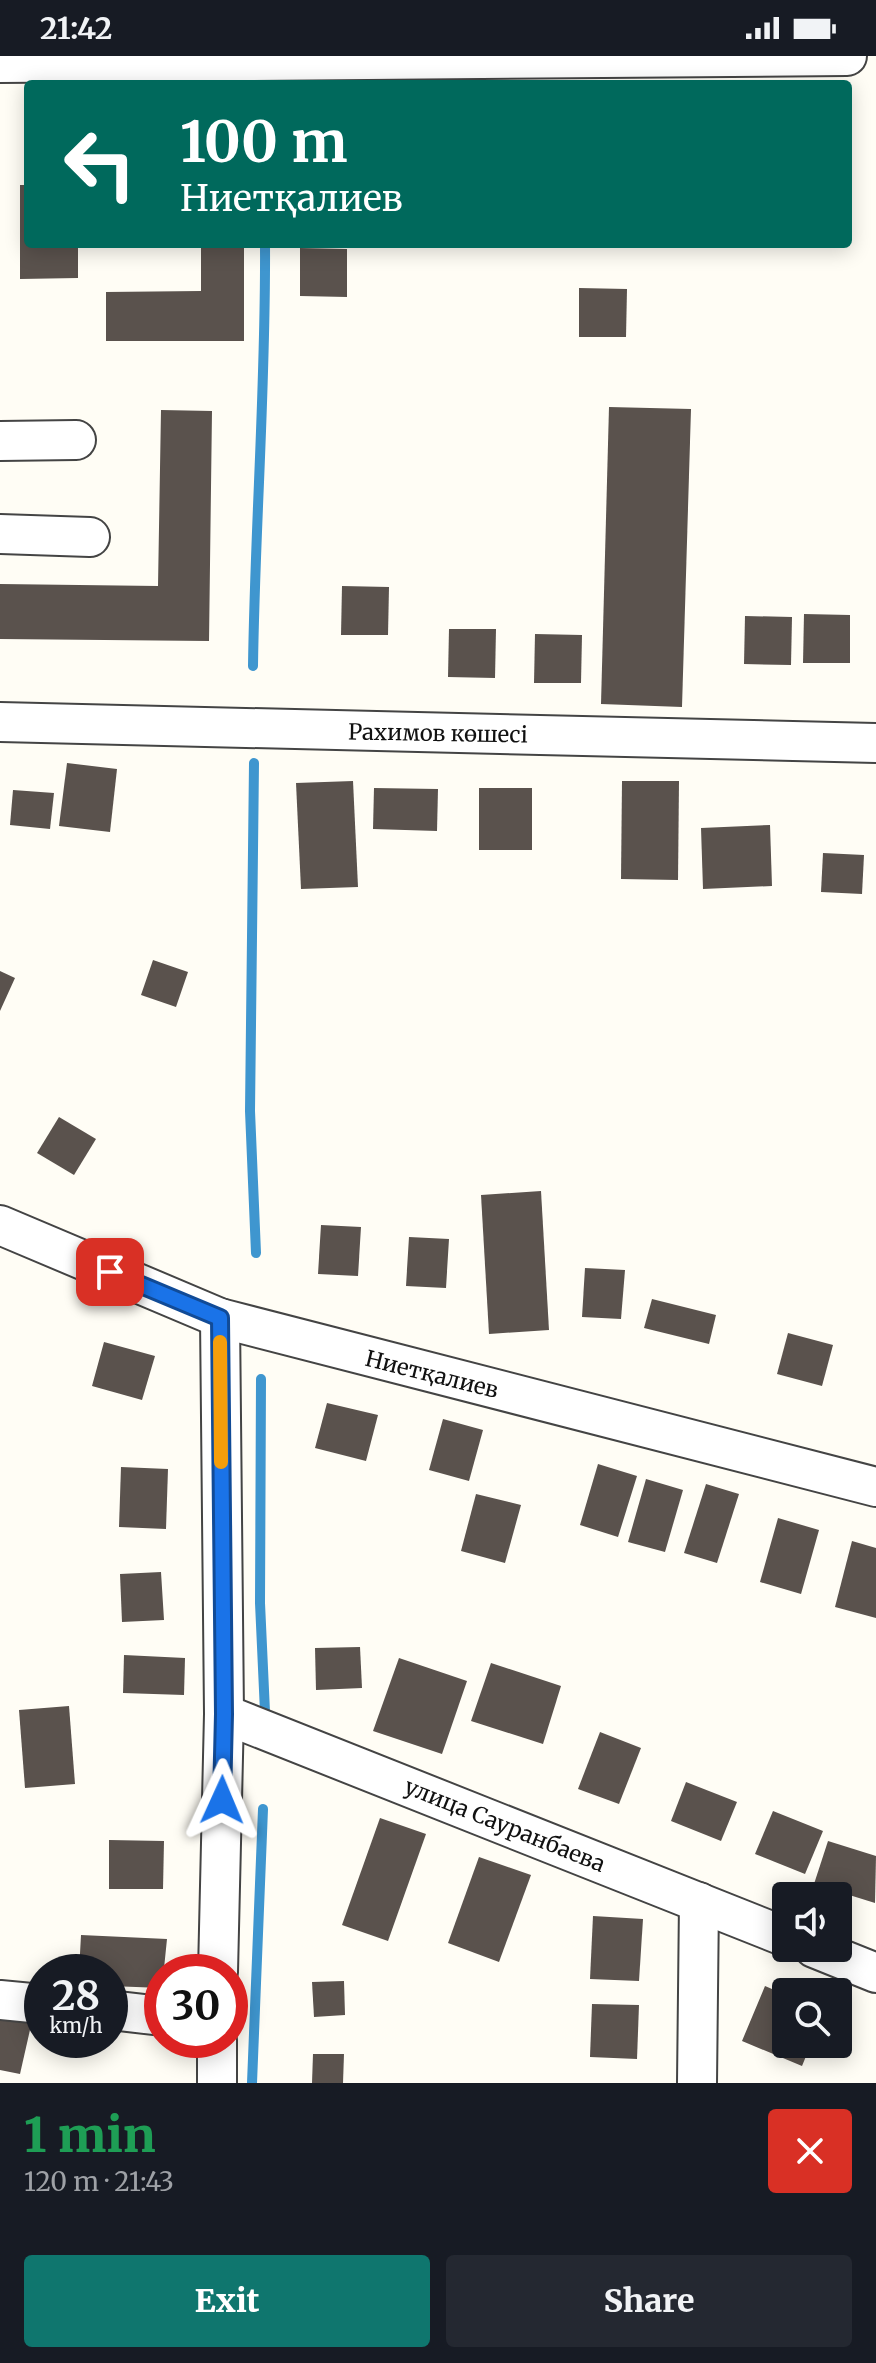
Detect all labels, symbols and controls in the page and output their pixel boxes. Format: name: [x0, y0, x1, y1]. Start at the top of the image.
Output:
text: 21:42: [40, 9, 112, 47]
text: 100 m: [180, 107, 348, 177]
icon: left: [48, 112, 152, 216]
text: Ниетқалиев: [180, 176, 403, 221]
street label: Рахимов көшесі: [348, 717, 528, 749]
pin: [76, 1238, 144, 1306]
icon: arrive: [88, 1250, 132, 1294]
street label: Ниетқалиев: [363, 1344, 502, 1404]
position arrow: [180, 1758, 264, 1842]
street label: улица Сауранбаева: [401, 1772, 610, 1878]
map controls: [772, 1882, 852, 2058]
button: sound: [772, 1882, 852, 1962]
speed limit sign: 30: [144, 1954, 248, 2058]
text: 28: [52, 1971, 100, 2021]
button: search: [772, 1978, 852, 2058]
text: km/h: [50, 2013, 102, 2038]
text: 1 min: [24, 2105, 156, 2165]
button: close: [768, 2109, 852, 2193]
text: 120 m · 21:43: [24, 2165, 174, 2198]
button: Exit: [24, 2255, 430, 2347]
button: Share: [446, 2255, 852, 2347]

